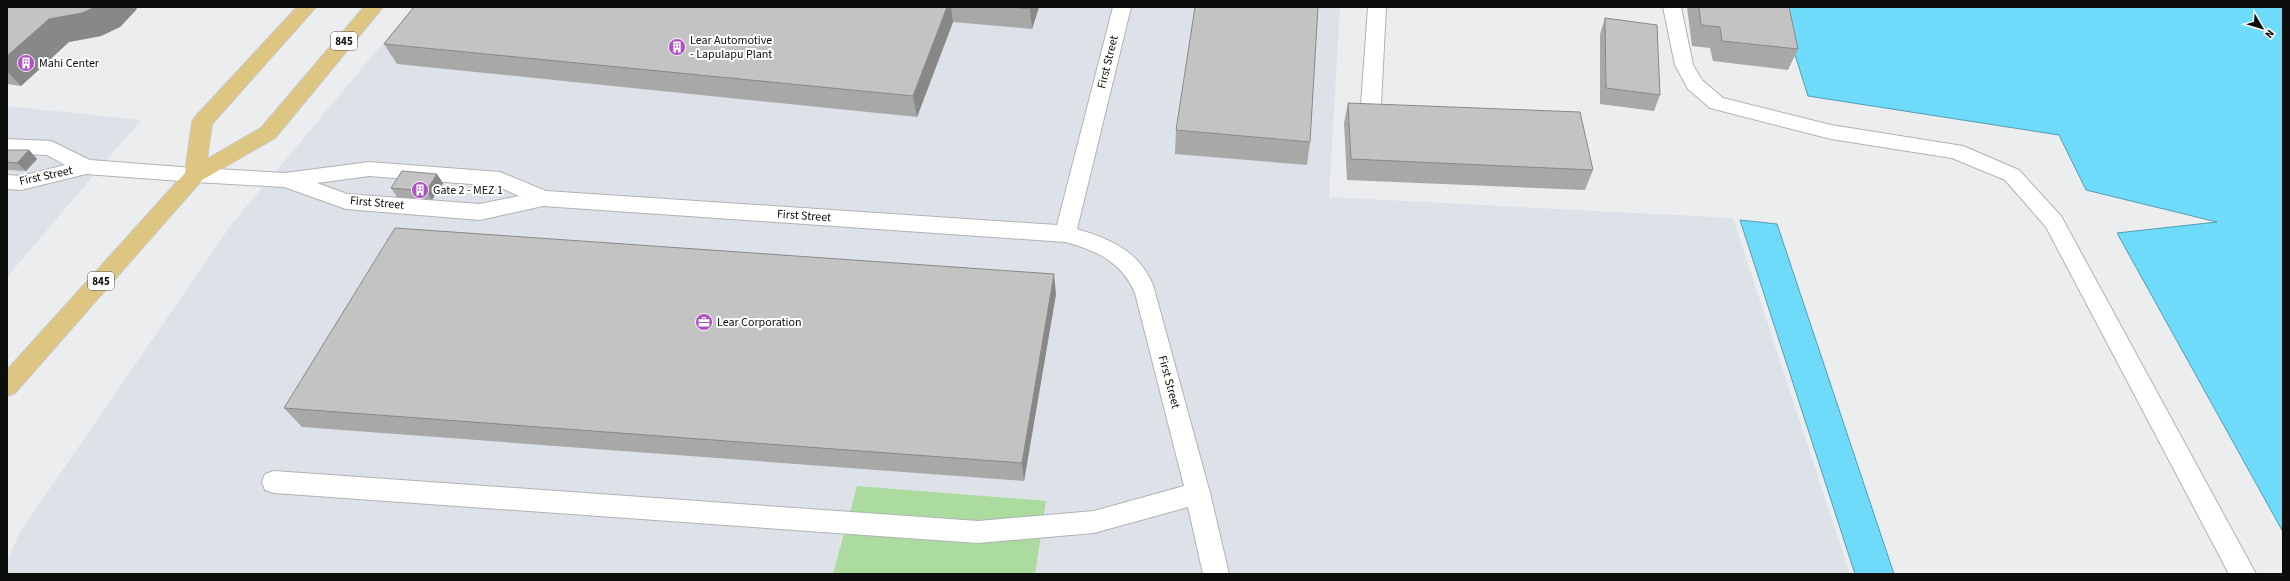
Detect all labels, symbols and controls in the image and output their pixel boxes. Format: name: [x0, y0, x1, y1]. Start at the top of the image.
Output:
north arrow: [2242, 8, 2282, 48]
text: N: [2261, 26, 2278, 41]
road number: 845: [331, 32, 357, 50]
place label: Lear Automotive - Lapulapu Plant: [690, 32, 772, 63]
street label: First Street: [1093, 34, 1123, 90]
building icon: Lear Automotive - Lapulapu Plant: [667, 37, 687, 57]
building icon: Mahi Center: [16, 53, 36, 73]
place label: Mahi Center: [39, 55, 100, 72]
street label: First Street: [18, 162, 74, 190]
building icon: Gate 2 - MEZ 1: [410, 180, 430, 200]
place label: Gate 2 - MEZ 1: [433, 182, 503, 199]
street label: First Street: [349, 192, 405, 214]
street label: First Street: [776, 206, 832, 226]
road number: 845: [88, 272, 114, 290]
office icon: Lear Corporation: [694, 312, 714, 332]
place label: Lear Corporation: [717, 314, 802, 331]
street label: First Street: [1154, 354, 1184, 410]

